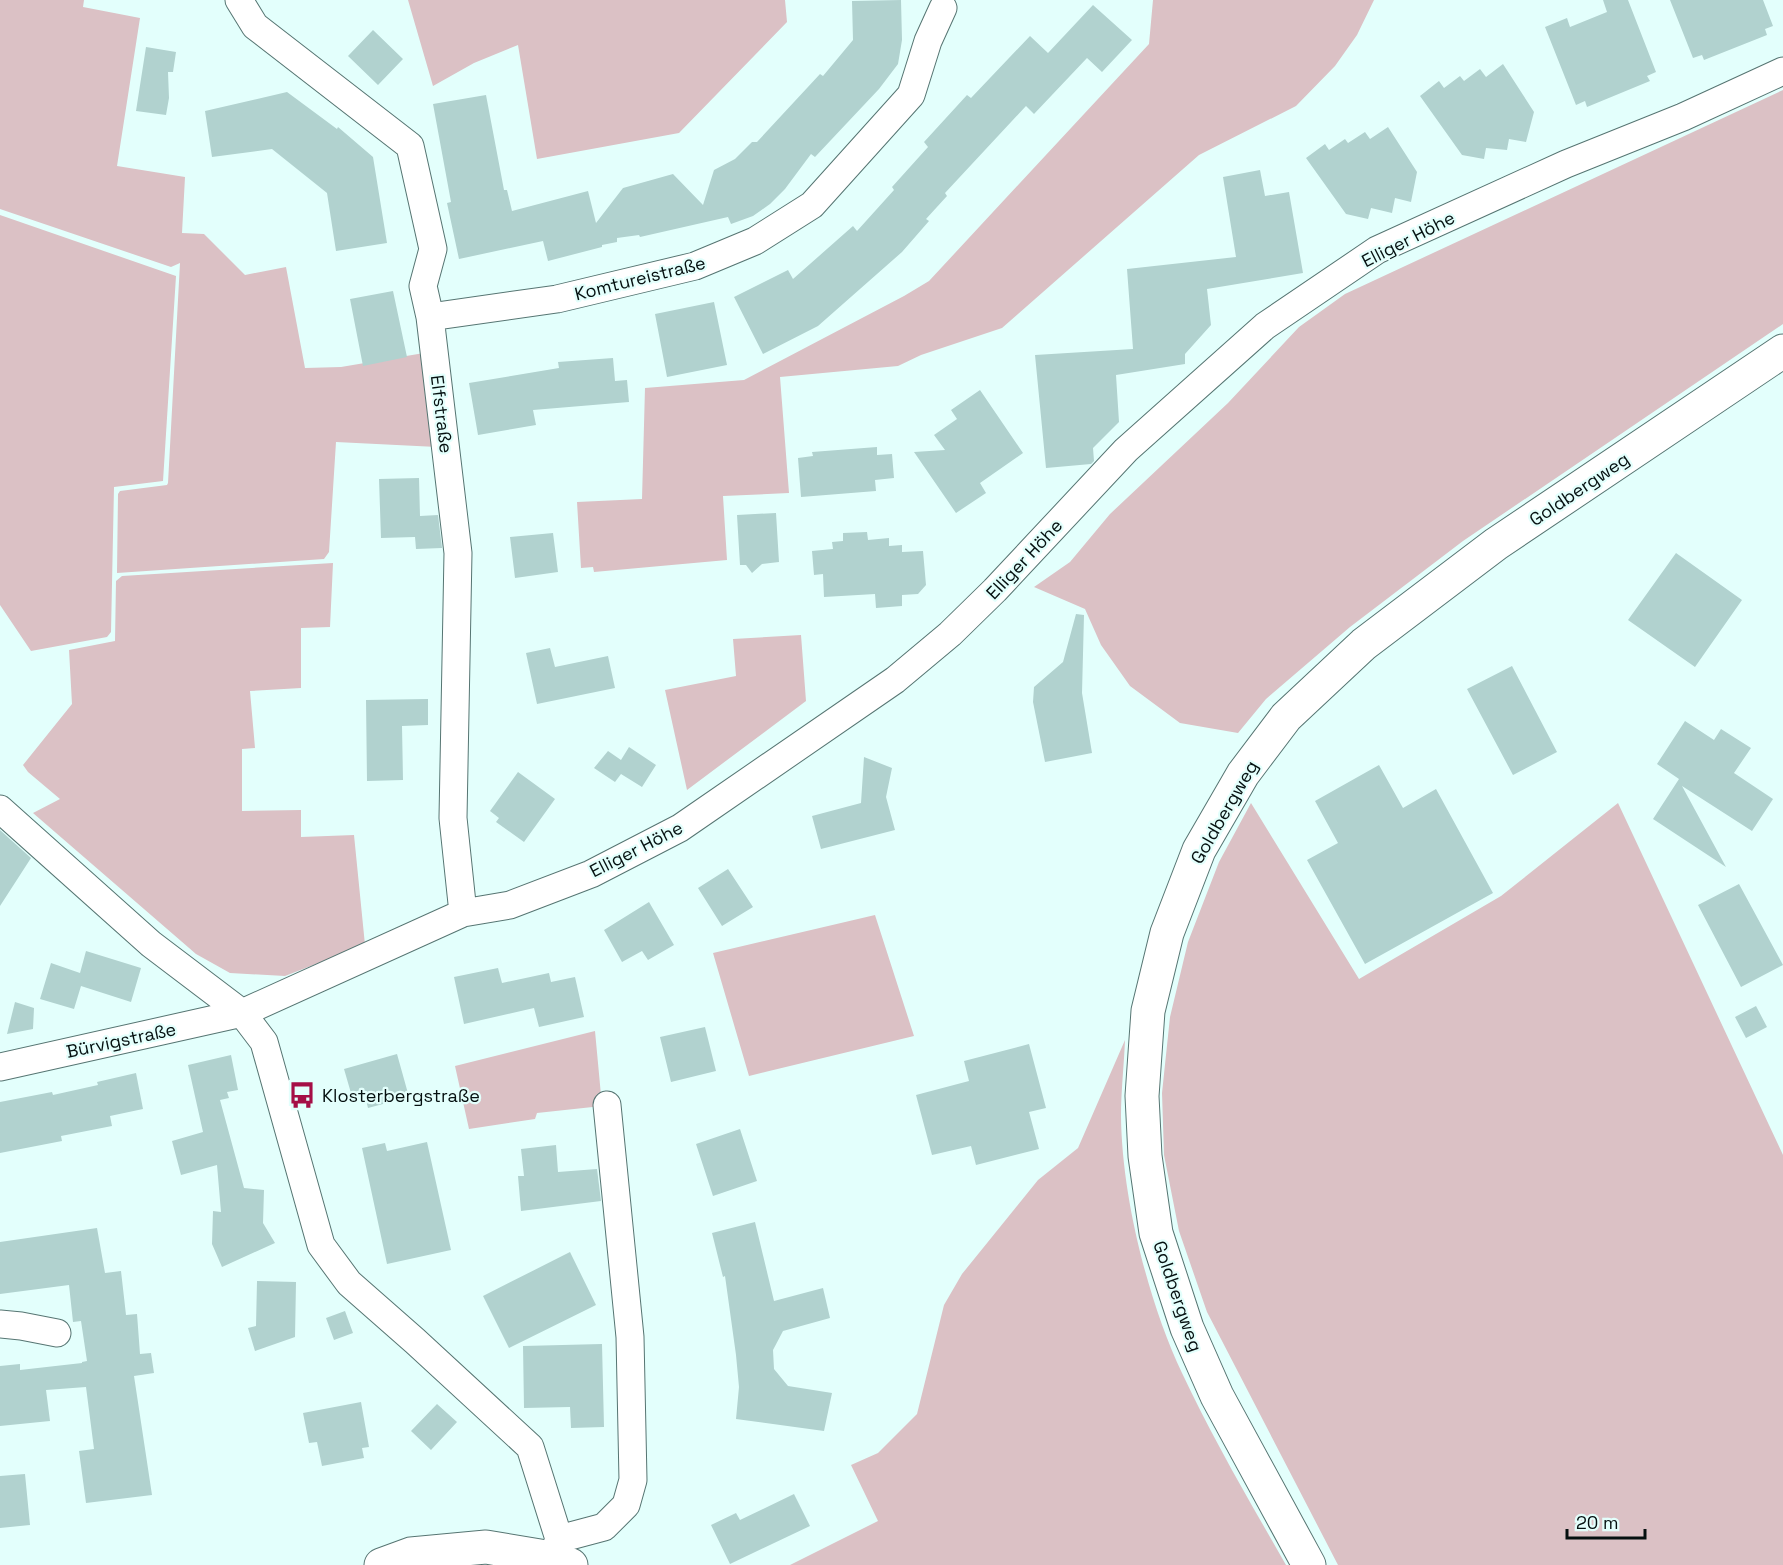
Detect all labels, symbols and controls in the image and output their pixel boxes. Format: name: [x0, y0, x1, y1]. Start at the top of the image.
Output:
street label: Elliger Höhe: [1358, 206, 1458, 272]
street label: Komtureistraße: [572, 251, 708, 305]
street label: Elfstraße: [426, 374, 458, 454]
street label: Goldbergweg: [1525, 447, 1633, 531]
street label: Elliger Höhe: [981, 514, 1067, 604]
street label: Goldbergweg: [1185, 756, 1263, 868]
street label: Elliger Höhe: [586, 816, 686, 882]
street label: Bürvigstraße: [64, 1017, 178, 1063]
bus stop icon: Klosterbergstraße: [287, 1080, 317, 1110]
place label: Klosterbergstraße: [322, 1084, 480, 1107]
street label: Goldbergweg: [1148, 1238, 1208, 1354]
scale bar: [1567, 1502, 1645, 1540]
text: 20 m: [1576, 1511, 1619, 1534]

